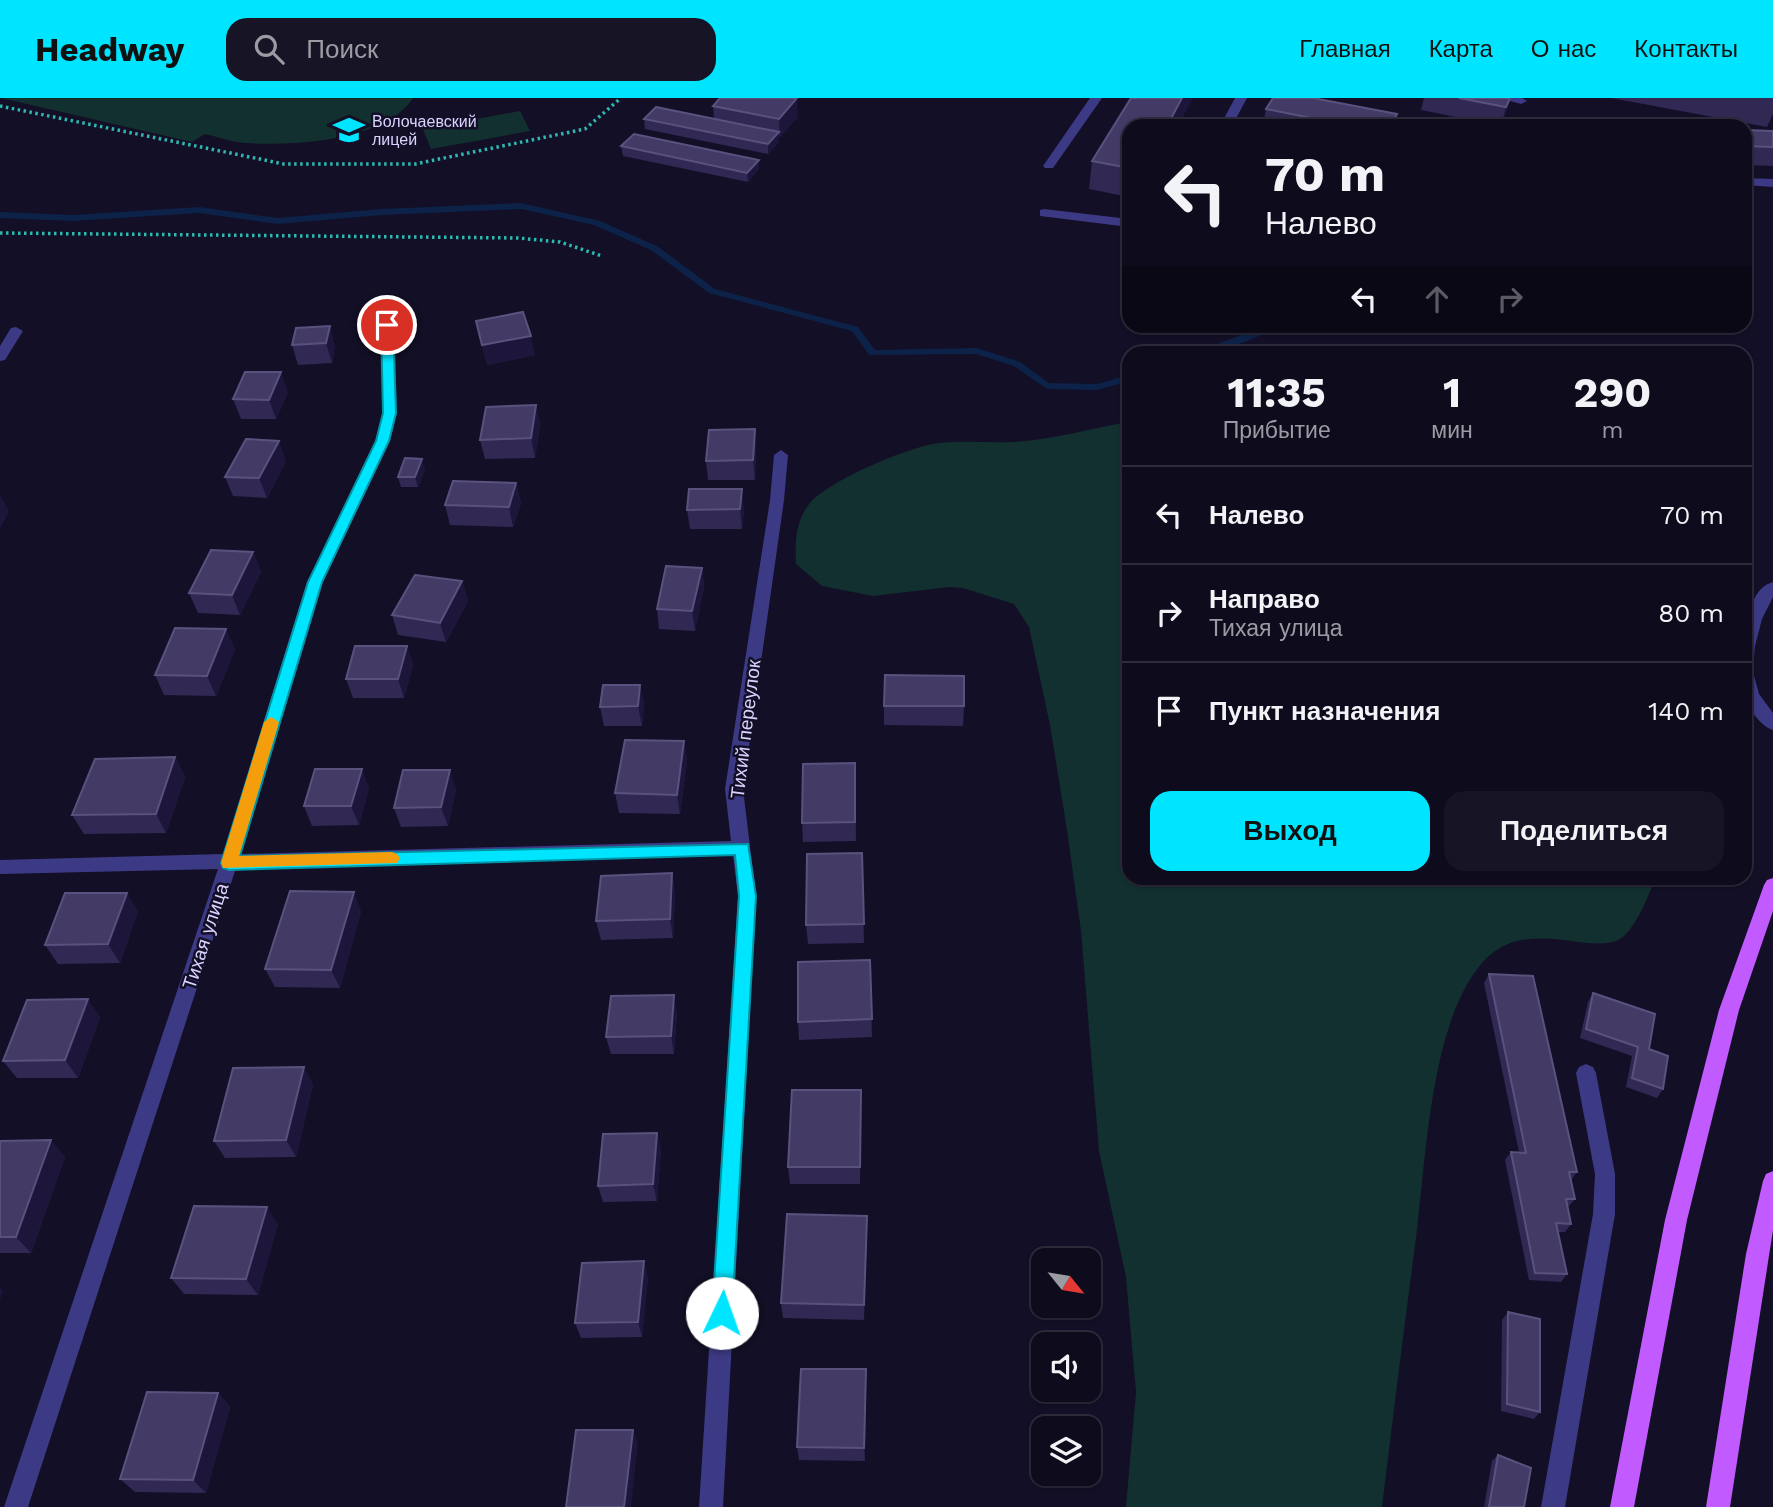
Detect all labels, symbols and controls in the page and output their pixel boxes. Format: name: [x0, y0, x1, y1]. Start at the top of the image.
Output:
search box: [226, 18, 716, 81]
text: Headway: [35, 30, 184, 69]
icon: search: [250, 30, 288, 68]
text: Поиск: [306, 34, 378, 64]
text: Главная: [1299, 35, 1391, 63]
text: Карта: [1429, 35, 1493, 63]
text: О нас: [1531, 35, 1596, 63]
text: Контакты: [1634, 35, 1738, 63]
place label: Волочаевский лицей: [372, 112, 477, 149]
school or university icon: Волочаевский лицей: [332, 113, 366, 147]
text: 70 m: [1265, 145, 1385, 203]
icon: left: [1150, 147, 1241, 238]
text: Налево: [1265, 204, 1377, 242]
icon: left: [1345, 280, 1383, 318]
icon: ahead: [1418, 280, 1456, 318]
icon: right: [1491, 280, 1529, 318]
pin: [357, 295, 417, 355]
icon: arrive: [368, 306, 406, 344]
text: 11:35: [1228, 368, 1326, 417]
text: 1: [1443, 368, 1461, 417]
text: 290: [1573, 368, 1651, 417]
text: Прибытие: [1223, 417, 1331, 444]
text: мин: [1431, 417, 1473, 444]
text: m: [1601, 417, 1623, 444]
icon: left: [1150, 496, 1188, 534]
text: Налево: [1209, 500, 1304, 530]
text: 70 m: [1660, 500, 1724, 530]
text: Направо: [1209, 584, 1320, 614]
icon: right: [1150, 594, 1188, 632]
text: 80 m: [1658, 598, 1724, 628]
text: Тихая улица: [1209, 615, 1342, 642]
street label: Тихий переулок: [726, 658, 766, 800]
icon: arrive: [1150, 692, 1188, 730]
text: Пункт назначения: [1209, 696, 1440, 726]
text: 140 m: [1648, 696, 1724, 726]
button: Выход: [1150, 791, 1430, 871]
button: Поделиться: [1444, 791, 1724, 871]
street label: Тихая улица: [178, 880, 234, 992]
north arrow: [1031, 1248, 1101, 1318]
map controls: [1031, 1248, 1101, 1486]
position arrow: [685, 1276, 759, 1350]
button: sound: [1031, 1332, 1101, 1402]
button: layers: [1031, 1416, 1101, 1486]

